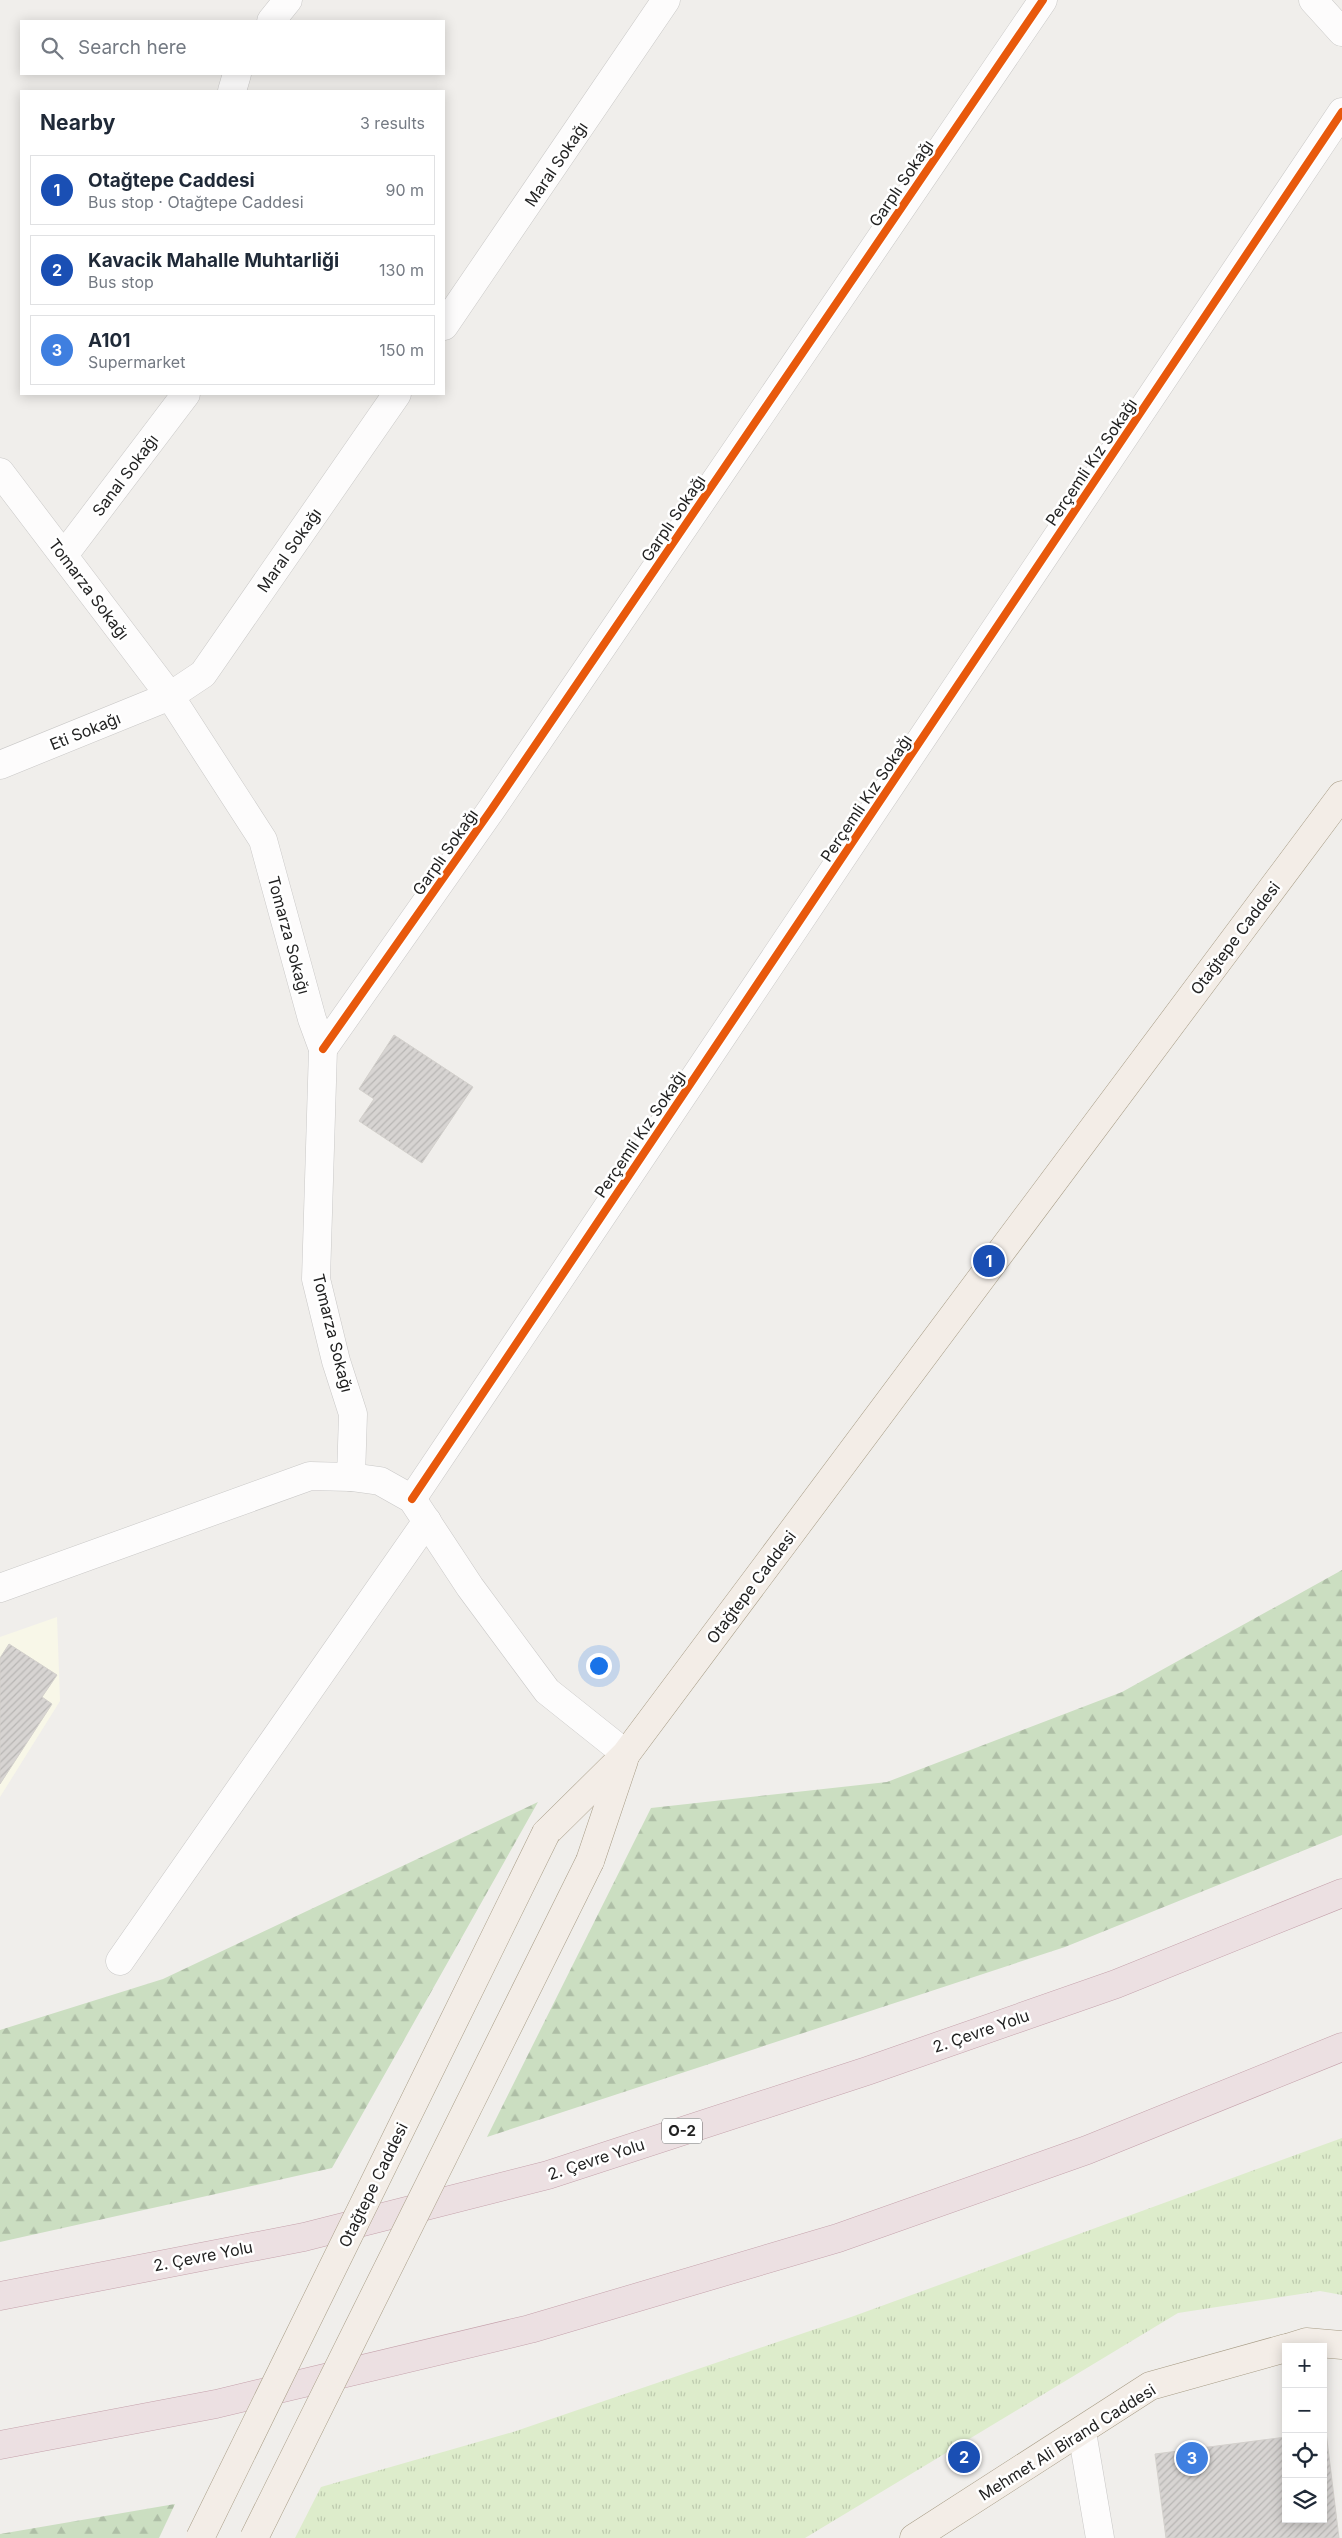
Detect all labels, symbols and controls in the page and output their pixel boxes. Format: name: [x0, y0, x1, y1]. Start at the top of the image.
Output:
search box: [20, 20, 445, 75]
icon: search: [38, 34, 66, 62]
text: Search here: [78, 36, 187, 59]
text: Nearby: [40, 110, 115, 135]
text: 3 results: [360, 113, 425, 133]
street label: Maral Sokağı: [520, 118, 592, 210]
street label: Garplı Sokağı: [865, 136, 937, 230]
text: Otağtepe Caddesi: [88, 169, 255, 192]
text: 1: [54, 180, 60, 200]
text: 90 m: [385, 180, 424, 200]
text: Bus stop · Otağtepe Caddesi: [88, 192, 304, 212]
text: Kavacik Mahalle Muhtarliği: [88, 249, 339, 272]
text: 2: [52, 260, 62, 280]
text: 130 m: [379, 260, 424, 280]
text: Bus stop: [88, 272, 154, 292]
text: A101: [88, 329, 130, 352]
text: 3: [52, 340, 62, 360]
text: 150 m: [379, 340, 424, 360]
text: Supermarket: [88, 352, 185, 372]
street label: Perçemli Kız Sokağı: [1041, 394, 1141, 530]
street label: Sanal Sokağı: [88, 430, 162, 520]
street label: Garplı Sokağı: [637, 471, 709, 565]
street label: Maral Sokağı: [253, 504, 325, 596]
street label: Tomarza Sokağı: [45, 535, 133, 643]
street label: Eti Sokağı: [47, 708, 123, 754]
street label: Perçemli Kız Sokağı: [816, 730, 916, 866]
street label: Garplı Sokağı: [408, 805, 482, 899]
street label: Tomarza Sokağı: [264, 874, 314, 996]
street label: Otağtepe Caddesi: [1186, 878, 1284, 998]
street label: Perçemli Kız Sokağı: [590, 1066, 690, 1202]
pin: 1: [973, 1242, 1005, 1280]
street label: Tomarza Sokağı: [309, 1272, 357, 1394]
street label: Otağtepe Caddesi: [702, 1527, 800, 1647]
your location: [586, 1653, 612, 1679]
street label: 2. Çevre Yolu: [930, 2005, 1032, 2057]
road number: O-2: [662, 2118, 702, 2144]
street label: Otağtepe Caddesi: [334, 2119, 412, 2251]
street label: 2. Çevre Yolu: [545, 2134, 647, 2184]
street label: 2. Çevre Yolu: [152, 2237, 254, 2275]
map controls: [1282, 2343, 1327, 2523]
button: +: [1282, 2343, 1327, 2388]
street label: Mehmet Ali Birand Caddesi: [975, 2379, 1159, 2505]
button: −: [1282, 2388, 1327, 2433]
button: locate: [1282, 2433, 1327, 2478]
pin: 2: [948, 2438, 980, 2476]
pin: 3: [1176, 2439, 1208, 2477]
button: layers: [1282, 2478, 1327, 2523]

